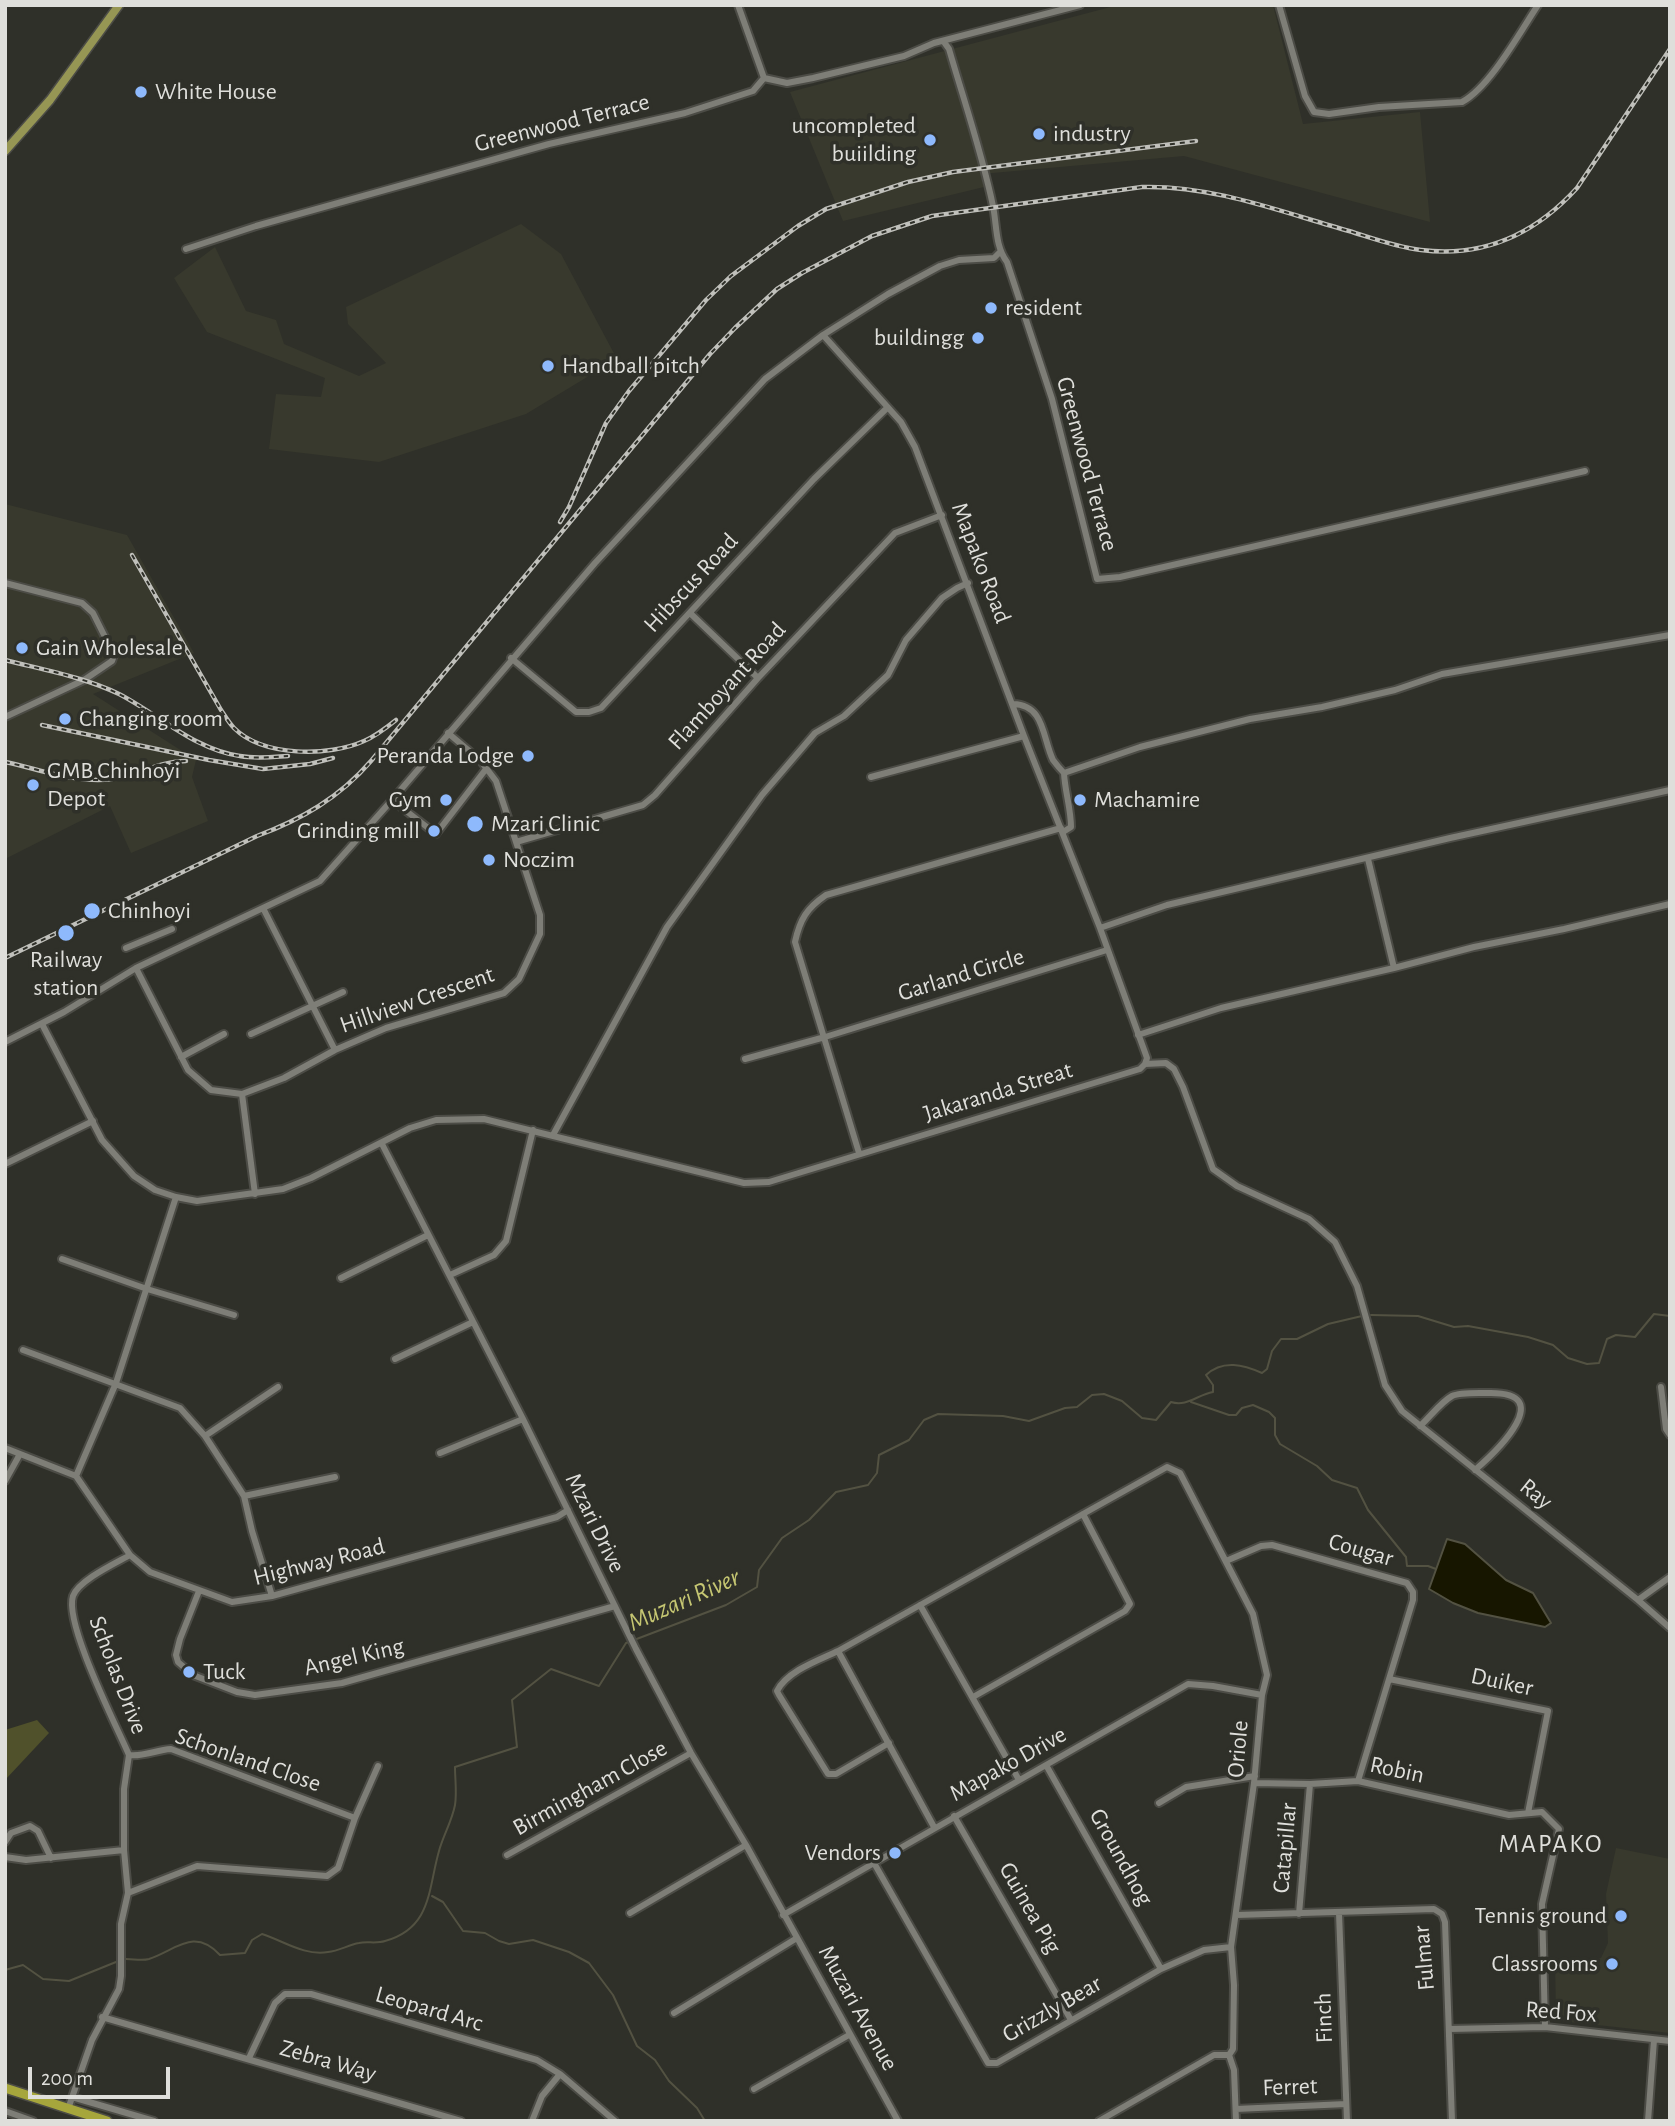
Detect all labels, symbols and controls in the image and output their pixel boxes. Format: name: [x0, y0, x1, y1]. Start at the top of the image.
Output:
place label: White House: [155, 78, 277, 106]
marker: White House: [133, 84, 149, 100]
street label: Greenwood Terrace: [471, 87, 653, 159]
place label: uncompleted buiilding: [792, 112, 916, 168]
place label: industry: [1053, 120, 1131, 148]
marker: industry: [1031, 126, 1047, 142]
marker: uncompleted buiilding: [922, 132, 938, 148]
place label: resident: [1005, 294, 1082, 322]
marker: resident: [983, 300, 999, 316]
place label: buildingg: [874, 324, 964, 352]
marker: buildingg: [970, 330, 986, 346]
place label: Handball pitch: [562, 352, 700, 380]
marker: Handball pitch: [540, 358, 556, 374]
street label: Greenwood Terrace: [1050, 374, 1124, 554]
street label: Mapako Road: [945, 498, 1017, 628]
street label: Hibscus Road: [638, 527, 744, 639]
street label: Flamboyant Road: [662, 616, 792, 756]
place label: Gain Wholesale: [36, 634, 183, 662]
marker: Gain Wholesale: [14, 640, 30, 656]
place label: Changing room: [79, 705, 223, 733]
marker: Changing room: [57, 711, 73, 727]
place label: Peranda Lodge: [377, 742, 514, 770]
marker: Peranda Lodge: [520, 748, 536, 764]
place label: GMB Chinhoyi Depot: [47, 757, 180, 813]
marker: GMB Chinhoyi Depot: [25, 777, 41, 793]
place label: Gym: [389, 786, 432, 814]
place label: Machamire: [1094, 786, 1200, 814]
marker: Gym: [438, 792, 454, 808]
marker: Machamire: [1072, 792, 1088, 808]
place label: Mzari Clinic: [491, 810, 600, 838]
marker: Mzari Clinic: [465, 814, 485, 834]
place label: Grinding mill: [297, 817, 420, 845]
marker: Grinding mill: [426, 823, 442, 839]
place label: Noczim: [503, 846, 575, 874]
marker: Noczim: [481, 852, 497, 868]
place label: Chinhoyi: [108, 897, 191, 925]
marker: Chinhoyi: [82, 901, 102, 921]
marker: Railway station: [56, 923, 76, 943]
street label: Garland Circle: [894, 942, 1028, 1008]
place label: Railway station: [30, 946, 102, 1002]
street label: Hillview Crescent: [336, 960, 498, 1040]
street label: Jakaranda Streat: [920, 1056, 1076, 1128]
street label: Mzari Drive: [559, 1469, 631, 1577]
street label: Ray: [1514, 1472, 1558, 1516]
street label: Cougar: [1325, 1527, 1397, 1573]
street label: Highway Road: [250, 1532, 388, 1592]
water label: Muzari River: [623, 1562, 745, 1638]
street label: Scholas Drive: [82, 1612, 154, 1738]
street label: Angel King: [301, 1632, 407, 1682]
place label: Tuck: [203, 1658, 245, 1686]
street label: Duiker: [1468, 1661, 1536, 1703]
marker: Tuck: [181, 1664, 197, 1680]
street label: Oriole: [1221, 1719, 1255, 1779]
street label: Mapako Drive: [944, 1720, 1072, 1808]
street label: Schonland Close: [171, 1722, 325, 1798]
street label: Birmingham Close: [508, 1734, 672, 1842]
street label: Robin: [1367, 1750, 1427, 1790]
street label: Catapillar: [1267, 1802, 1303, 1894]
street label: Groundhog: [1083, 1804, 1159, 1910]
district label: MAPAKO: [1499, 1828, 1603, 1860]
place label: Vendors: [804, 1839, 881, 1867]
marker: Vendors: [887, 1845, 903, 1861]
street label: Guinea Pig: [992, 1857, 1068, 1959]
place label: Tennis ground: [1475, 1902, 1607, 1930]
marker: Tennis ground: [1613, 1908, 1629, 1924]
street label: Fulmar: [1407, 1924, 1441, 1992]
street label: Muzari Avenue: [812, 1940, 904, 2076]
place label: Classrooms: [1492, 1950, 1598, 1978]
marker: Classrooms: [1604, 1956, 1620, 1972]
street label: Grizzly Bear: [997, 1969, 1107, 2049]
street label: Leopard Arc: [372, 1980, 486, 2038]
street label: Finch: [1309, 1992, 1339, 2044]
street label: Red Fox: [1524, 1995, 1598, 2029]
street label: Zebra Way: [276, 2034, 380, 2088]
scale bar: [32, 2052, 173, 2096]
text: 200 m: [41, 2068, 93, 2089]
street label: Ferret: [1262, 2072, 1318, 2102]

